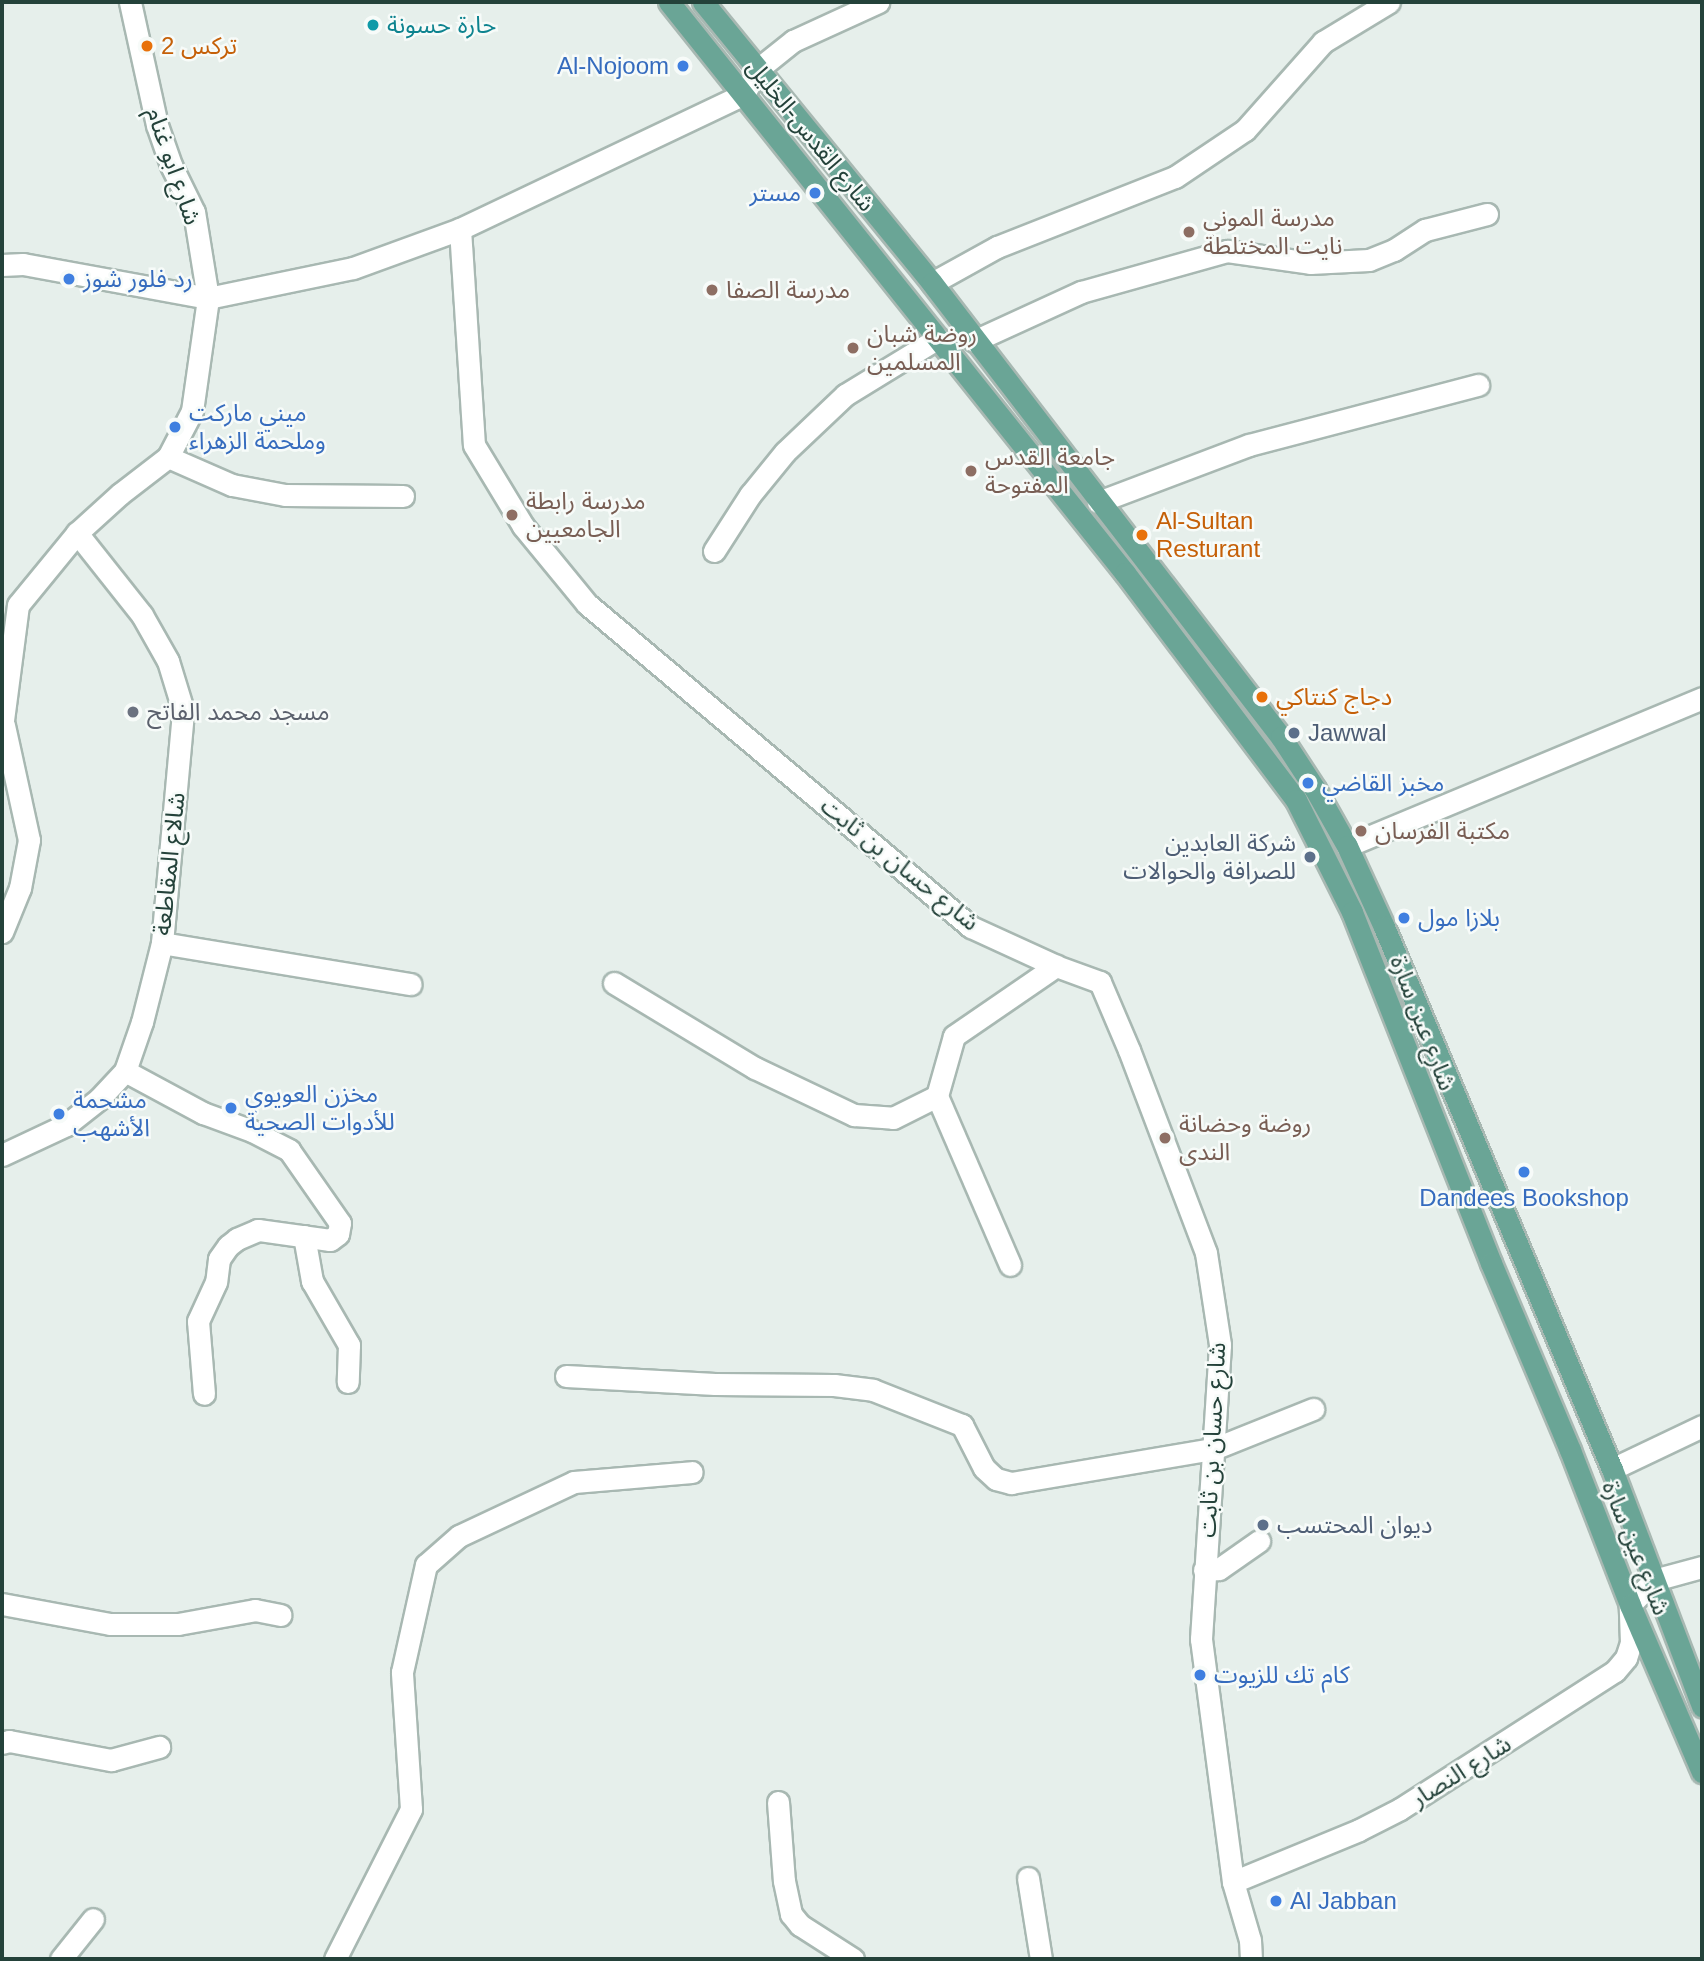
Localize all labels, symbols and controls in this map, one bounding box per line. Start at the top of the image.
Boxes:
place label: حارة حسونة [387,11,496,39]
marker: حارة حسونة [365,17,381,33]
place label: تركس 2 [161,32,237,60]
marker: تركس 2 [139,38,155,54]
place label: Al-Nojoom [557,52,669,80]
street label: شارع القدس-الخليل [741,53,881,217]
marker: Al-Nojoom [675,58,691,74]
street label: شارع ابو غنام [140,103,208,229]
place label: مستر [750,179,801,207]
marker: مستر [807,185,823,201]
place label: مدرسة الموني نايت المختلطة [1203,204,1342,260]
marker: مدرسة الموني نايت المختلطة [1181,224,1197,240]
place label: رد فلور شوز [83,265,193,293]
marker: رد فلور شوز [61,271,77,287]
place label: مدرسة الصفا [726,276,850,304]
marker: مدرسة الصفا [704,282,720,298]
place label: روضة شبان المسلمين [867,320,977,376]
marker: روضة شبان المسلمين [845,340,861,356]
place label: ميني ماركت وملحمة الزهراء [189,399,326,455]
marker: ميني ماركت وملحمة الزهراء [167,419,183,435]
place label: جامعة القدس المفتوحة [985,443,1115,499]
marker: جامعة القدس المفتوحة [963,463,979,479]
place label: مدرسة رابطة الجامعيين [526,487,646,543]
marker: مدرسة رابطة الجامعيين [504,507,520,523]
place label: Al-Sultan Resturant [1156,507,1260,563]
marker: Al-Sultan Resturant [1134,527,1150,543]
place label: دجاج كنتاكي [1276,683,1392,711]
marker: دجاج كنتاكي [1254,689,1270,705]
place label: مسجد محمد الفاتح [147,698,329,726]
marker: مسجد محمد الفاتح [125,704,141,720]
place label: Jawwal [1308,719,1387,747]
marker: Jawwal [1286,725,1302,741]
place label: مخبز القاضي [1322,769,1444,797]
marker: مخبز القاضي [1300,775,1316,791]
street label: شالاع المقاطعة [147,791,191,937]
street label: شارع حسان بن ثابت [815,791,985,937]
place label: مكتبة الفرسان [1375,817,1510,845]
marker: مكتبة الفرسان [1353,823,1369,839]
place label: شركة العابدين للصرافة والحوالات [1123,829,1296,885]
marker: شركة العابدين للصرافة والحوالات [1302,849,1318,865]
place label: بلازا مول [1418,904,1500,932]
marker: بلازا مول [1396,910,1412,926]
street label: شارع عين سارة [1384,952,1462,1094]
place label: مخزن العويوي للأدوات الصحية [245,1080,395,1136]
place label: مشحمة الأشهب [73,1086,150,1142]
marker: مخزن العويوي للأدوات الصحية [223,1100,239,1116]
marker: مشحمة الأشهب [51,1106,67,1122]
place label: روضة وحضانة الندى [1179,1110,1311,1166]
marker: روضة وحضانة الندى [1157,1130,1173,1146]
marker: Dandees Bookshop [1516,1164,1532,1180]
place label: Dandees Bookshop [1419,1184,1629,1212]
street label: شارع حسان بن ثابت [1193,1342,1231,1538]
street label: شارع عين سارة [1596,1477,1676,1619]
place label: ديوان المحتسب [1277,1511,1432,1539]
marker: ديوان المحتسب [1255,1517,1271,1533]
place label: كام تك للزيوت [1214,1661,1350,1689]
marker: كام تك للزيوت [1192,1667,1208,1683]
street label: شارع النصار [1406,1729,1516,1813]
place label: Al Jabban [1290,1887,1397,1915]
marker: Al Jabban [1268,1893,1284,1909]

